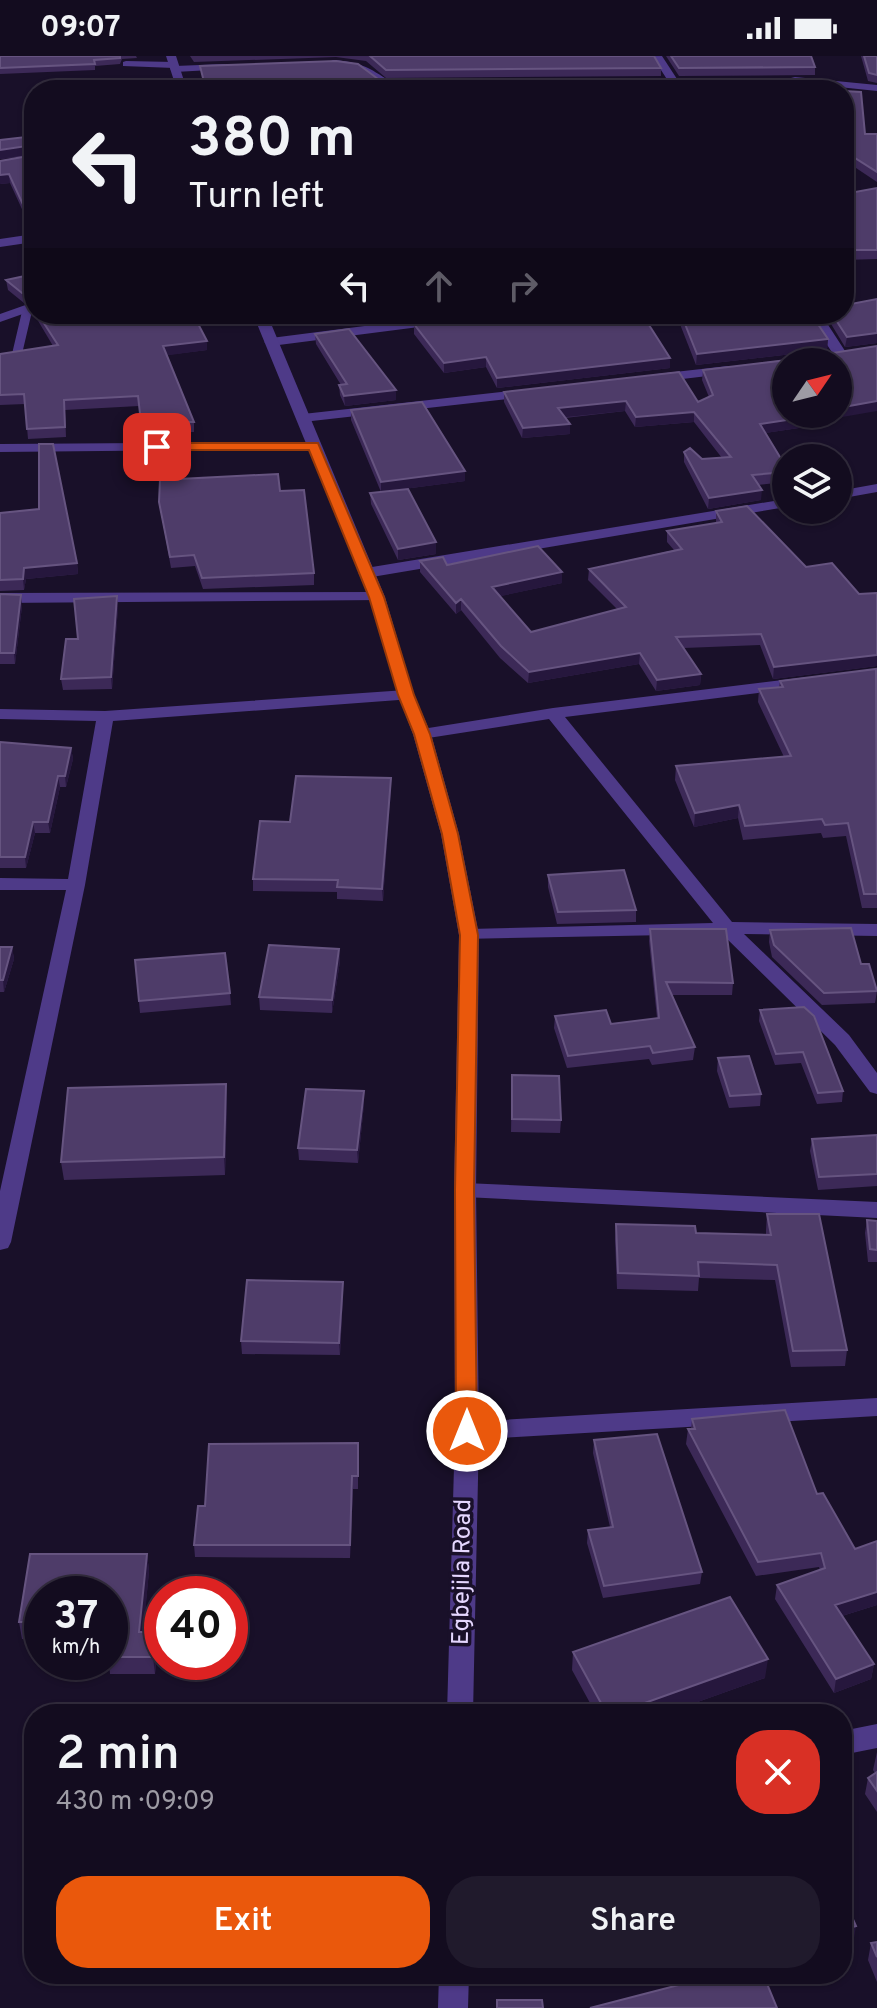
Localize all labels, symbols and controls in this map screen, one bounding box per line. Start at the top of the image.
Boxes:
text: 09:07 [40,10,121,47]
text: 380 m [188,106,356,176]
icon: left [56,112,160,216]
text: Turn left [188,175,325,221]
icon: left [333,264,377,308]
icon: ahead [417,264,461,308]
icon: right [501,264,545,308]
north arrow [772,348,852,428]
map controls [772,348,852,524]
pin [123,413,191,481]
icon: arrive [135,425,179,469]
button: layers [772,444,852,524]
position arrow [425,1389,509,1473]
street label: Egbejila Road [447,1499,479,1645]
speed limit sign: 40 [144,1576,248,1680]
text: 37 [54,1593,98,1643]
text: km/h [52,1635,100,1661]
text: 2 min [56,1726,180,1786]
button: close [736,1730,820,1814]
text: 430 m · 09:09 [56,1786,215,1819]
button: Exit [56,1876,430,1968]
button: Share [446,1876,820,1968]

